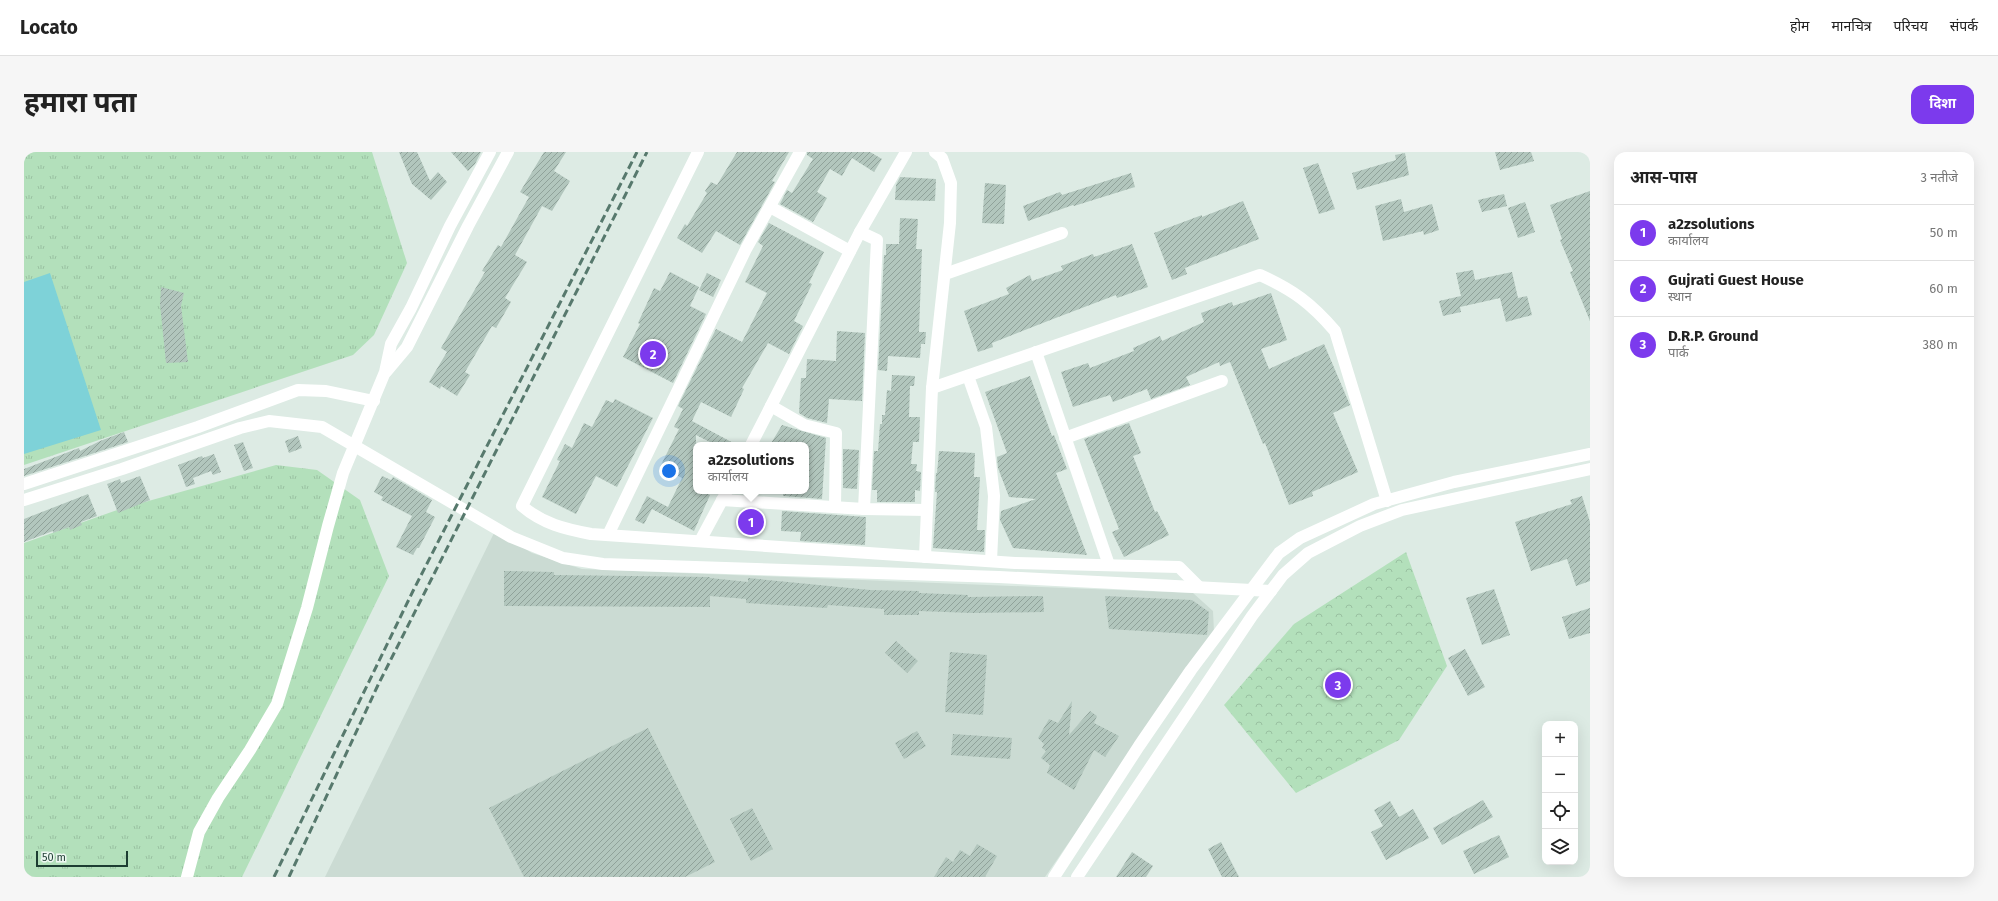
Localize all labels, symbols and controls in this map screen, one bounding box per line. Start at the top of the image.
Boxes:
text: Locato [20,16,78,39]
text: होम [1790,18,1809,35]
text: मानचित्र [1831,18,1872,35]
text: परिचय [1894,18,1928,35]
text: संपर्क [1950,18,1978,35]
button: दिशा [1911,85,1974,124]
text: हमारा पता [24,86,136,119]
text: आस-पास [1630,167,1697,188]
text: 3 नतीजे [1920,170,1958,185]
text: a2zsolutions [1668,215,1754,233]
text: 1 [1640,225,1646,240]
text: 50 m [1930,225,1958,240]
text: कार्यालय [1668,233,1709,248]
text: Gujrati Guest House [1668,271,1804,289]
text: 2 [1640,281,1646,296]
text: 60 m [1929,281,1958,296]
text: स्थान [1668,289,1692,304]
text: D.R.P. Ground [1668,327,1759,345]
text: 3 [1640,337,1646,352]
text: 380 m [1923,337,1958,352]
pin: 2 [640,339,666,369]
text: पार्क [1668,345,1689,360]
popup [693,442,809,494]
text: a2zsolutions [708,451,794,469]
your location [659,461,679,481]
text: कार्यालय [708,469,748,484]
pin: 1 [738,507,764,537]
pin: 3 [1325,670,1351,700]
map controls [1542,721,1578,865]
button: + [1542,721,1578,757]
button: − [1542,757,1578,793]
button: locate [1542,793,1578,829]
button: layers [1542,829,1578,865]
scale bar [36,849,128,868]
text: 50 m [42,851,66,864]

